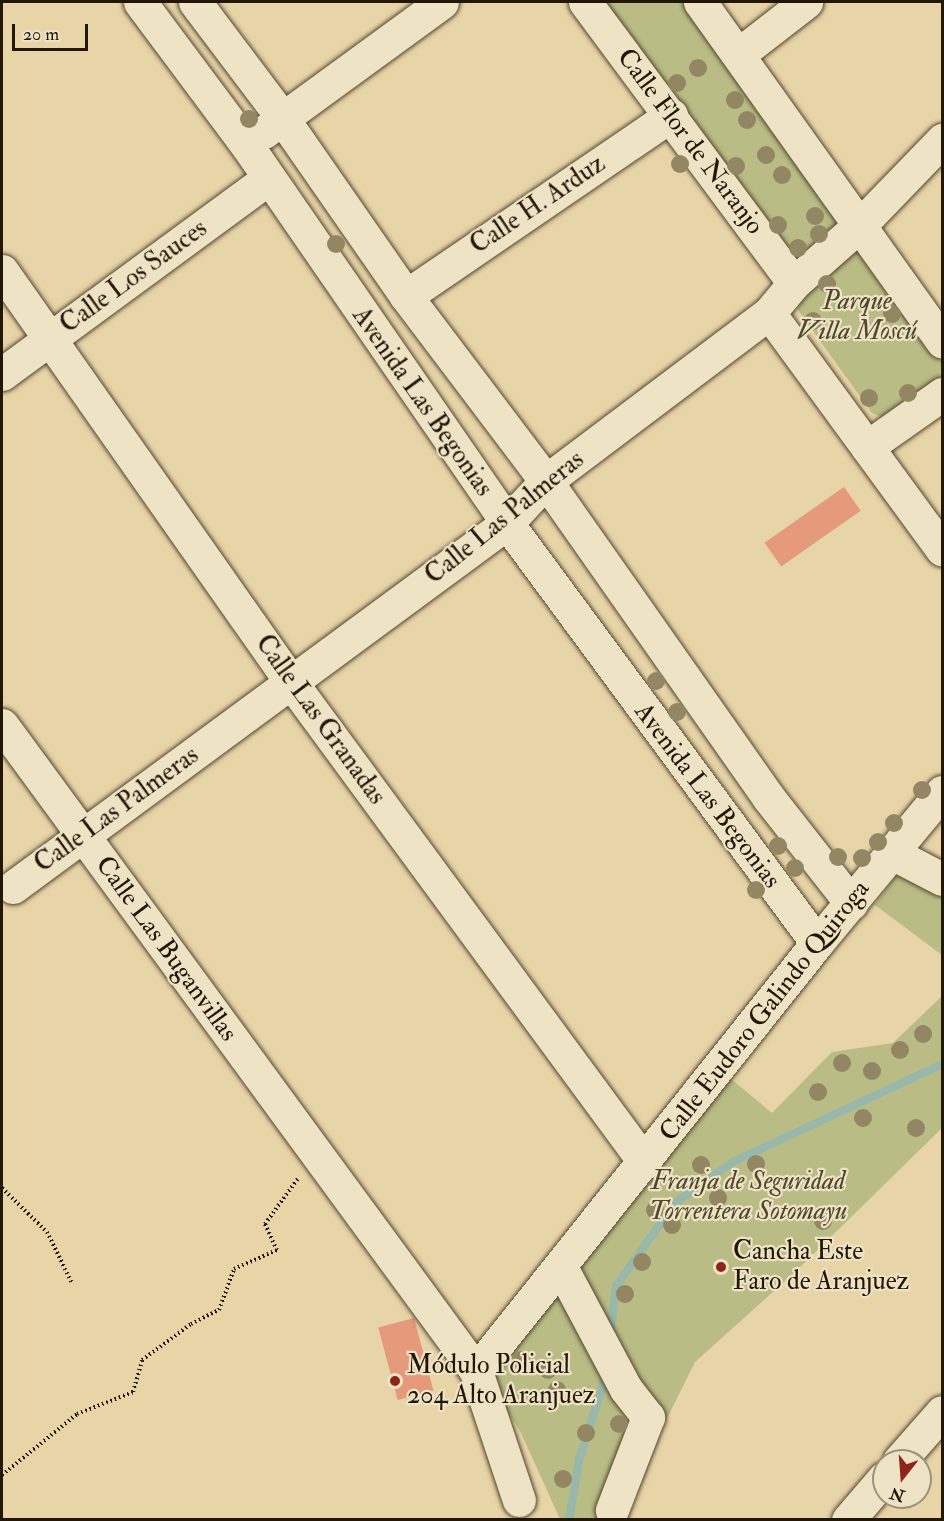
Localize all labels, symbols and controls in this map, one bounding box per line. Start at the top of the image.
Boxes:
scale bar [15,12,92,50]
text: 20 m [23,23,59,46]
street label: Calle Flor de Naranjo [610,43,770,241]
street label: Calle H. Arduz [465,148,611,262]
street label: Calle Los Sauces [54,213,214,341]
park label: Parque Villa Moscú [797,286,917,348]
street label: Avenida Las Begonias [345,301,499,503]
street label: Calle Las Palmeras [419,444,591,592]
street label: Calle Las Granadas [248,629,392,811]
street label: Avenida Las Begonias [627,697,787,895]
street label: Calle Las Palmeras [29,740,205,880]
street label: Calle Las Buganvillas [88,850,244,1048]
street label: Calle Eudoro Galindo Quiroga [653,874,877,1148]
park label: Franja de Seguridad Torrentera Sotomayu [649,1166,847,1228]
place label: Cancha Este Faro de Aranjuez [733,1236,909,1298]
marker: Cancha Este Faro de Aranjuez [714,1260,728,1274]
place label: Módulo Policial 204 Alto Aranjuez [407,1350,595,1412]
marker: Módulo Policial 204 Alto Aranjuez [388,1374,402,1388]
north arrow [872,1449,932,1509]
text: N [888,1483,907,1506]

